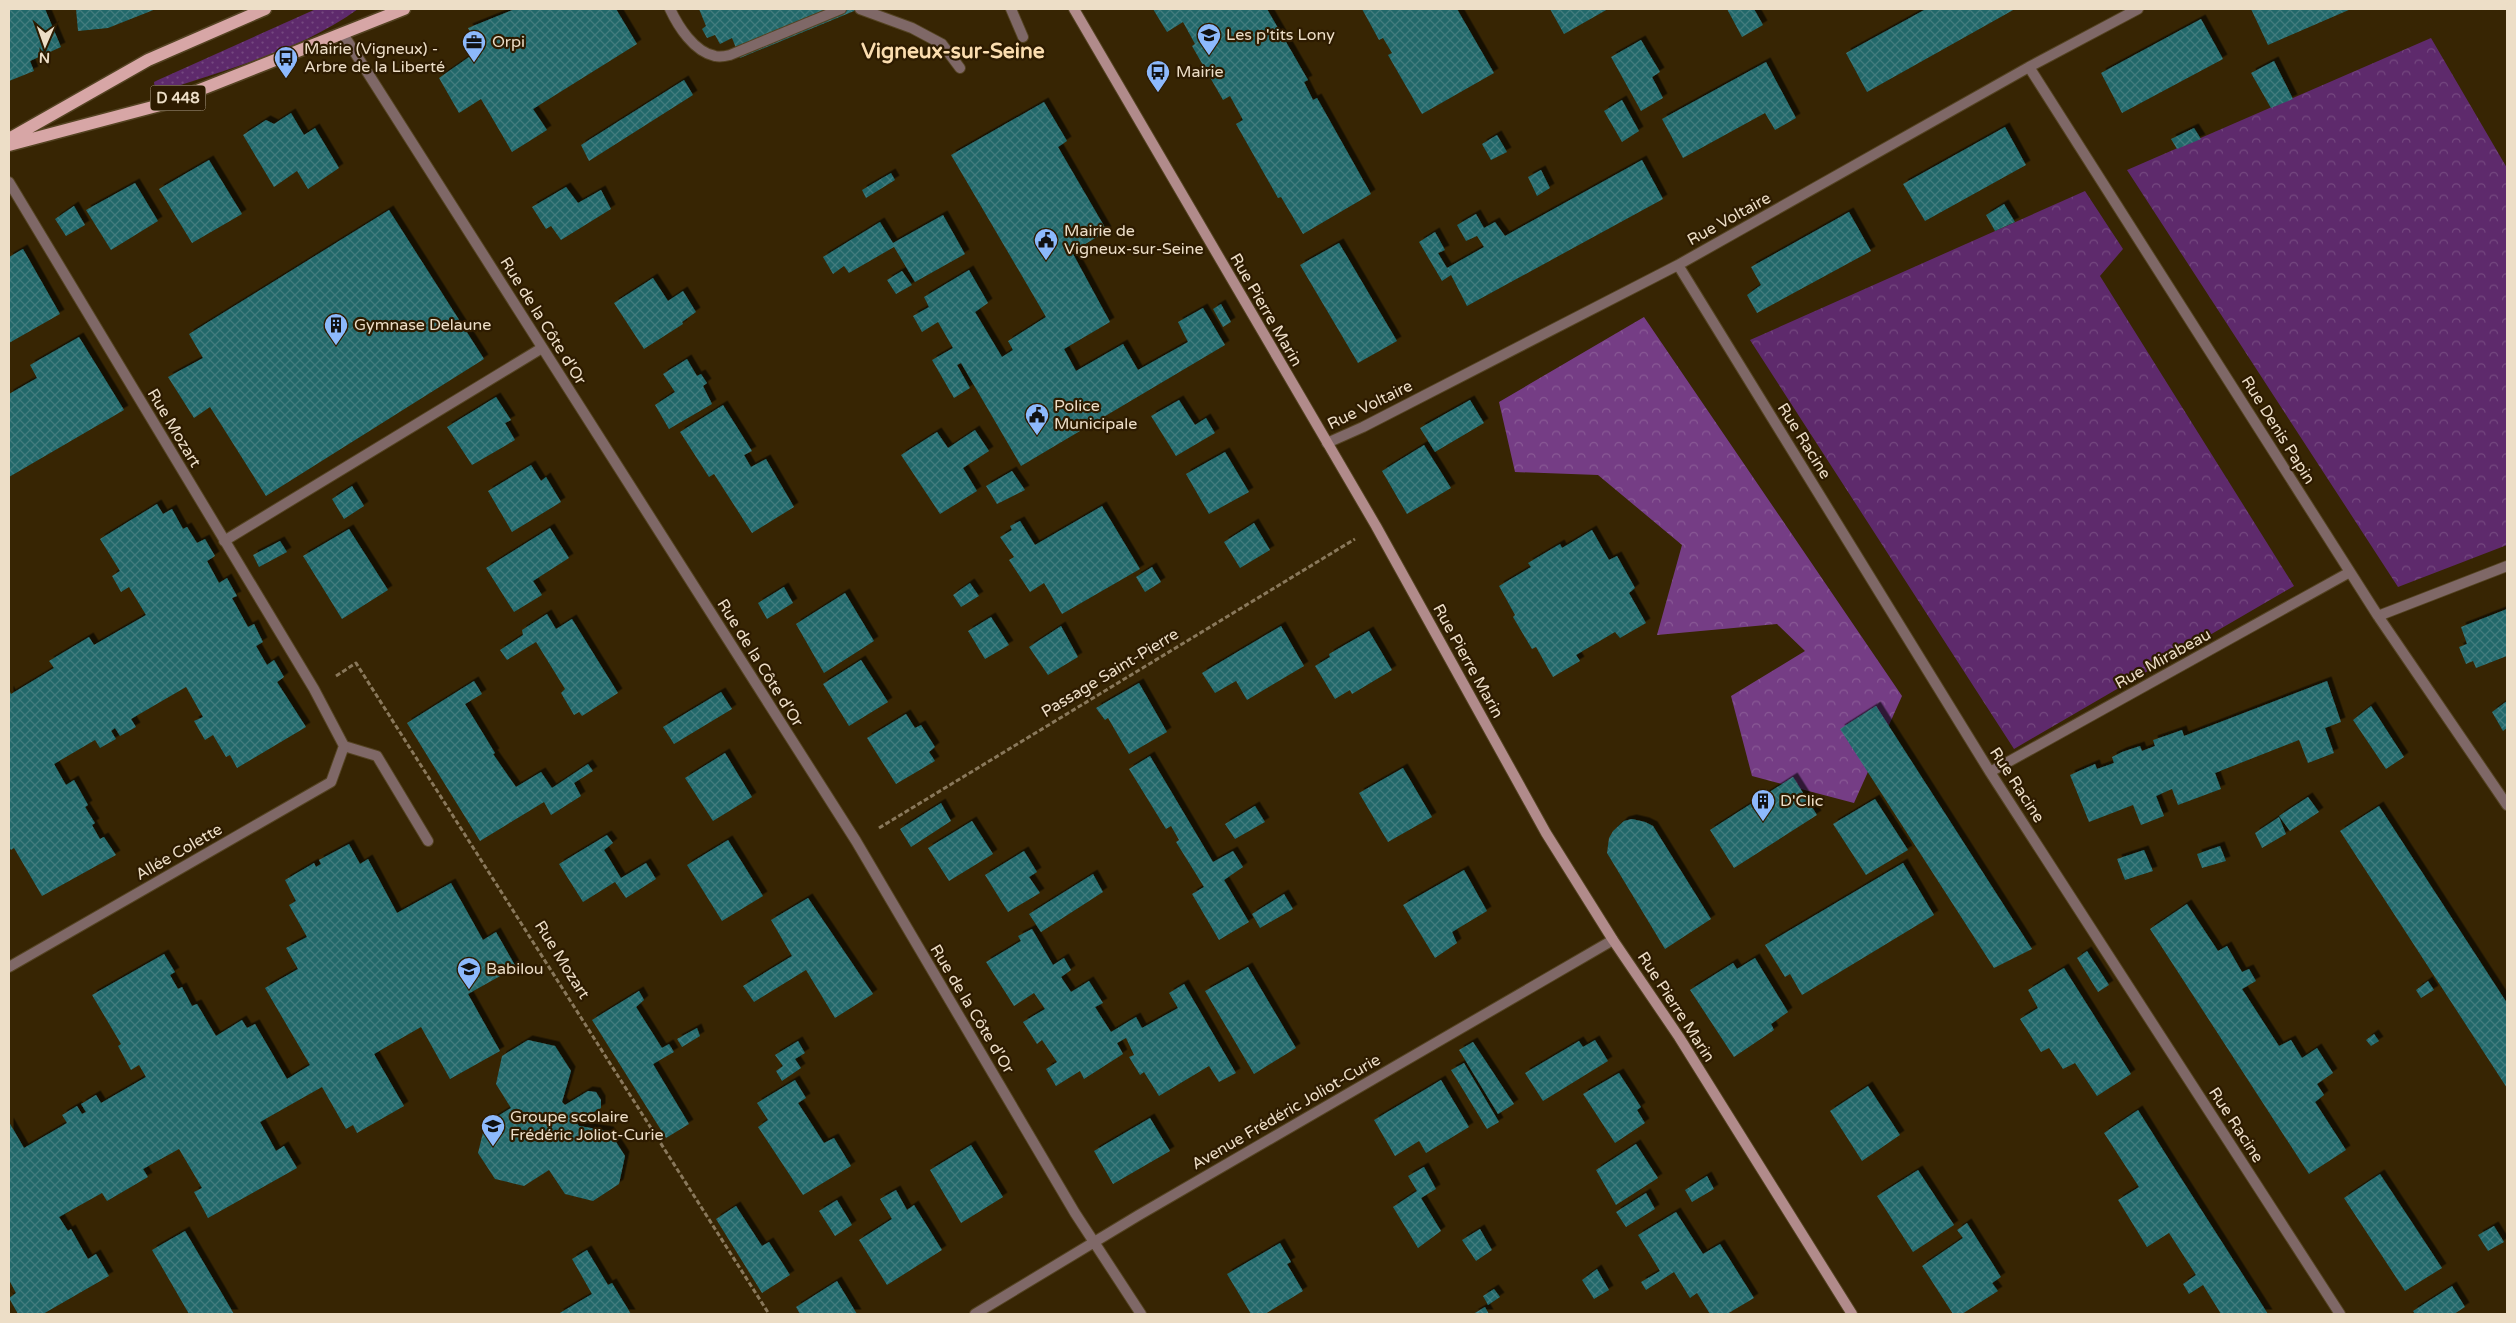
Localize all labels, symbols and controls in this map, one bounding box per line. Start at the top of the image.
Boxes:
north arrow [20,20,70,70]
school or university icon: Les p'tits Lony [1196,22,1222,56]
place label: Les p'tits Lony [1226,25,1335,45]
office icon: Orpi [461,29,487,63]
place label: Orpi [492,32,525,52]
place label: Mairie (Vigneux) - Arbre de la Liberté [304,39,445,77]
district label: Vigneux-sur-Seine [861,39,1045,64]
bus stop icon: Mairie (Vigneux) - Arbre de la Liberté [273,45,299,79]
text: N [39,49,50,66]
bus stop icon: Mairie [1145,59,1171,93]
place label: Mairie [1176,62,1224,82]
road number: D 448 [150,86,206,110]
street label: Rue Voltaire [1684,188,1774,250]
place label: Mairie de Vigneux-sur-Seine [1064,221,1204,259]
public building icon: Mairie de Vigneux-sur-Seine [1033,227,1059,261]
street label: Rue Pierre Marin [1225,250,1307,370]
street label: Rue de la Côte d'Or [496,253,591,389]
building icon: Gymnase Delaune [323,312,349,346]
place label: Gymnase Delaune [354,315,491,335]
street label: Rue Denis Papin [2237,372,2319,488]
street label: Rue Voltaire [1324,376,1416,434]
street label: Rue Mozart [143,385,205,471]
place label: Police Municipale [1054,396,1137,434]
street label: Rue Racine [1773,399,1835,483]
public building icon: Police Municipale [1024,402,1050,436]
street label: Rue de la Côte d'Or [713,595,808,731]
street label: Rue Pierre Marin [1428,600,1508,722]
street label: Passage Saint-Pierre [1038,624,1182,722]
street label: Rue Mirabeau [2112,624,2214,694]
street label: Rue Racine [1985,743,2049,827]
building icon: D'Clic [1750,788,1776,822]
place label: D'Clic [1780,791,1823,811]
street label: Allée Colette [132,819,226,885]
street label: Rue Mozart [530,917,594,1003]
street label: Rue de la Côte d'Or [926,941,1019,1078]
street label: Rue Pierre Marin [1633,948,1719,1066]
school or university icon: Babilou [456,956,482,990]
place label: Babilou [486,959,544,979]
street label: Avenue Frédéric Joliot-Curie [1188,1050,1384,1174]
street label: Rue Racine [2204,1083,2268,1167]
place label: Groupe scolaire Frédéric Joliot-Curie [510,1107,664,1145]
school or university icon: Groupe scolaire Frédéric Joliot-Curie [480,1113,506,1147]

